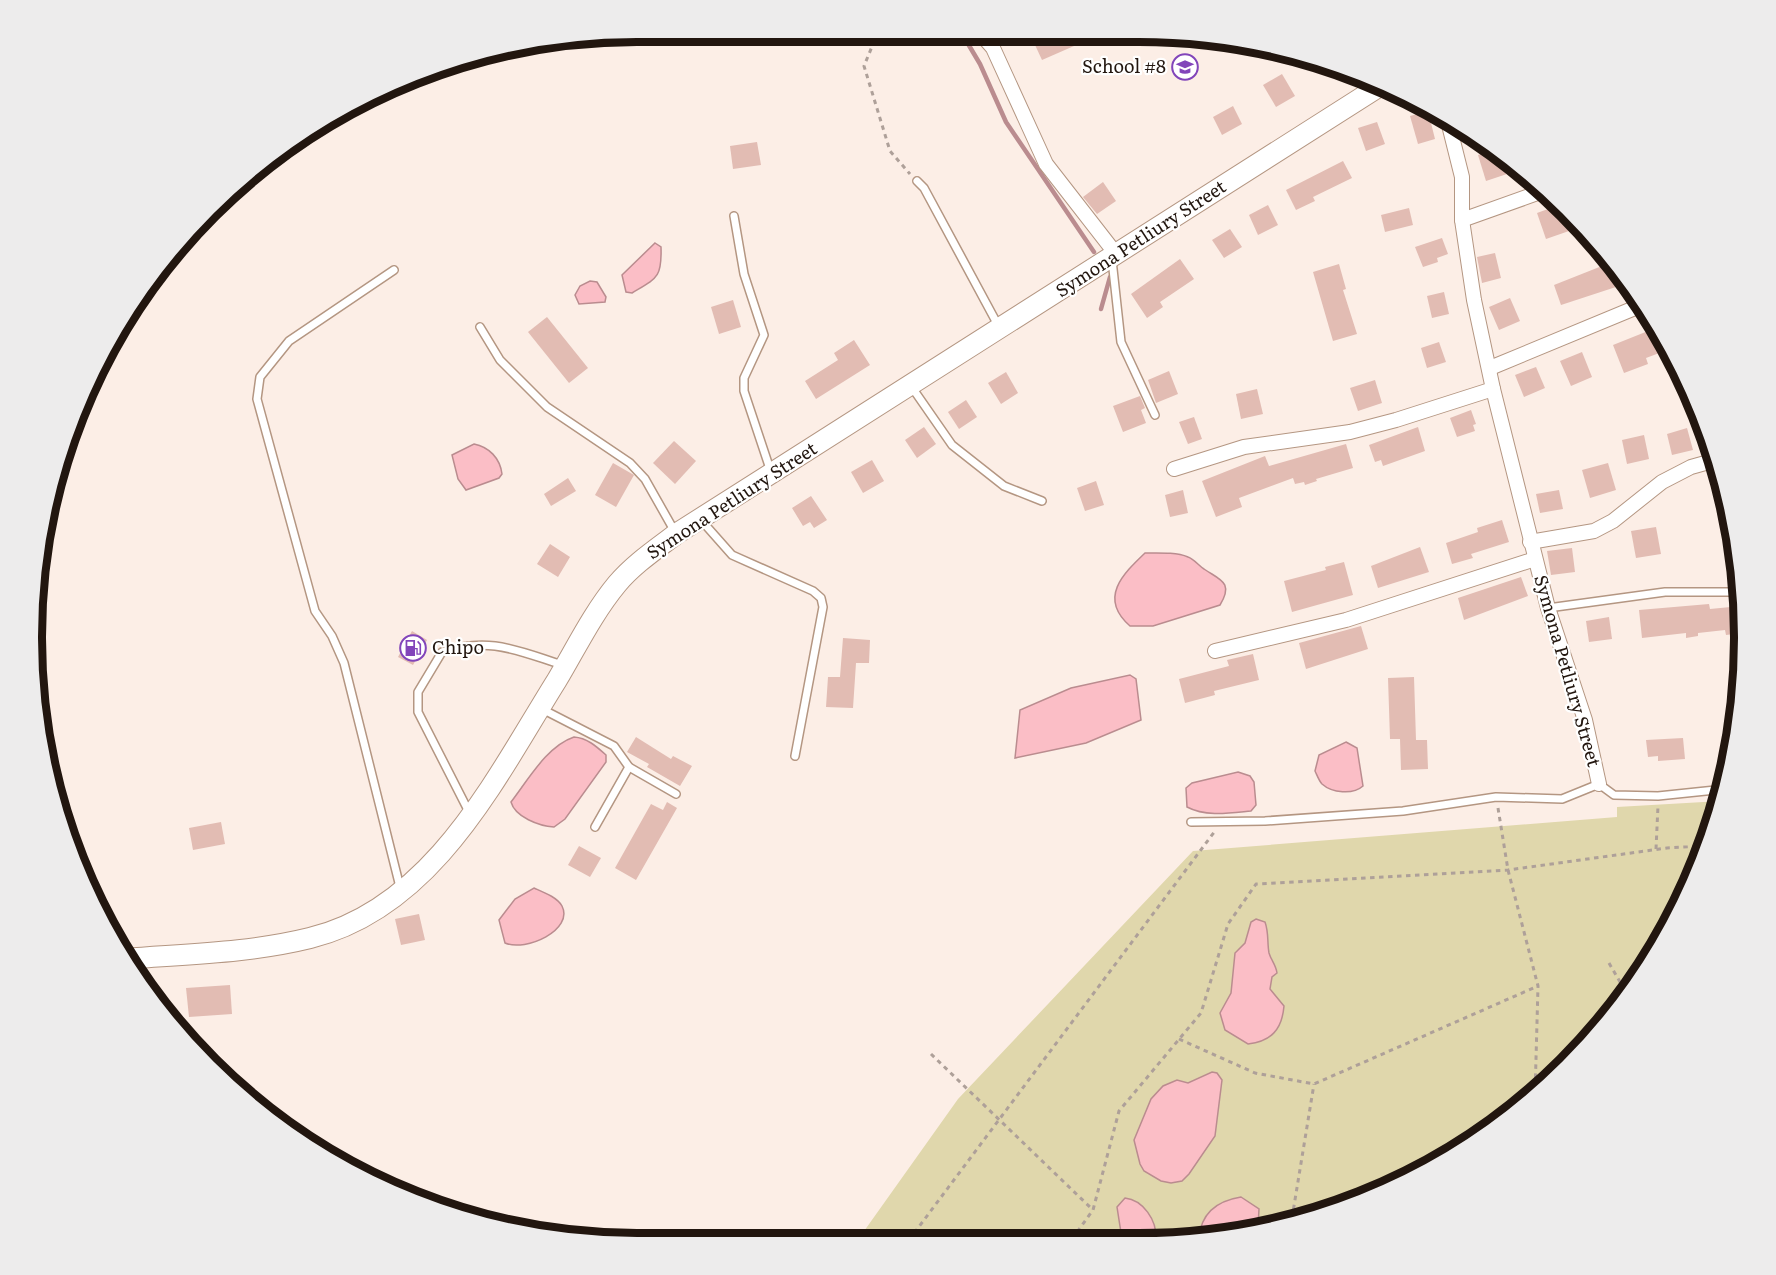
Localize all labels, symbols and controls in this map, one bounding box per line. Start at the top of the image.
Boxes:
place label: School #8 [1082,52,1166,79]
school or university icon: School #8 [1170,52,1200,82]
street label: Symona Petliury Street [1050,172,1231,303]
street label: Symona Petliury Street [641,434,822,565]
street label: Symona Petliury Street [1528,572,1609,770]
fuel station icon: Chipo [398,633,428,663]
place label: Chipo [432,633,484,660]

